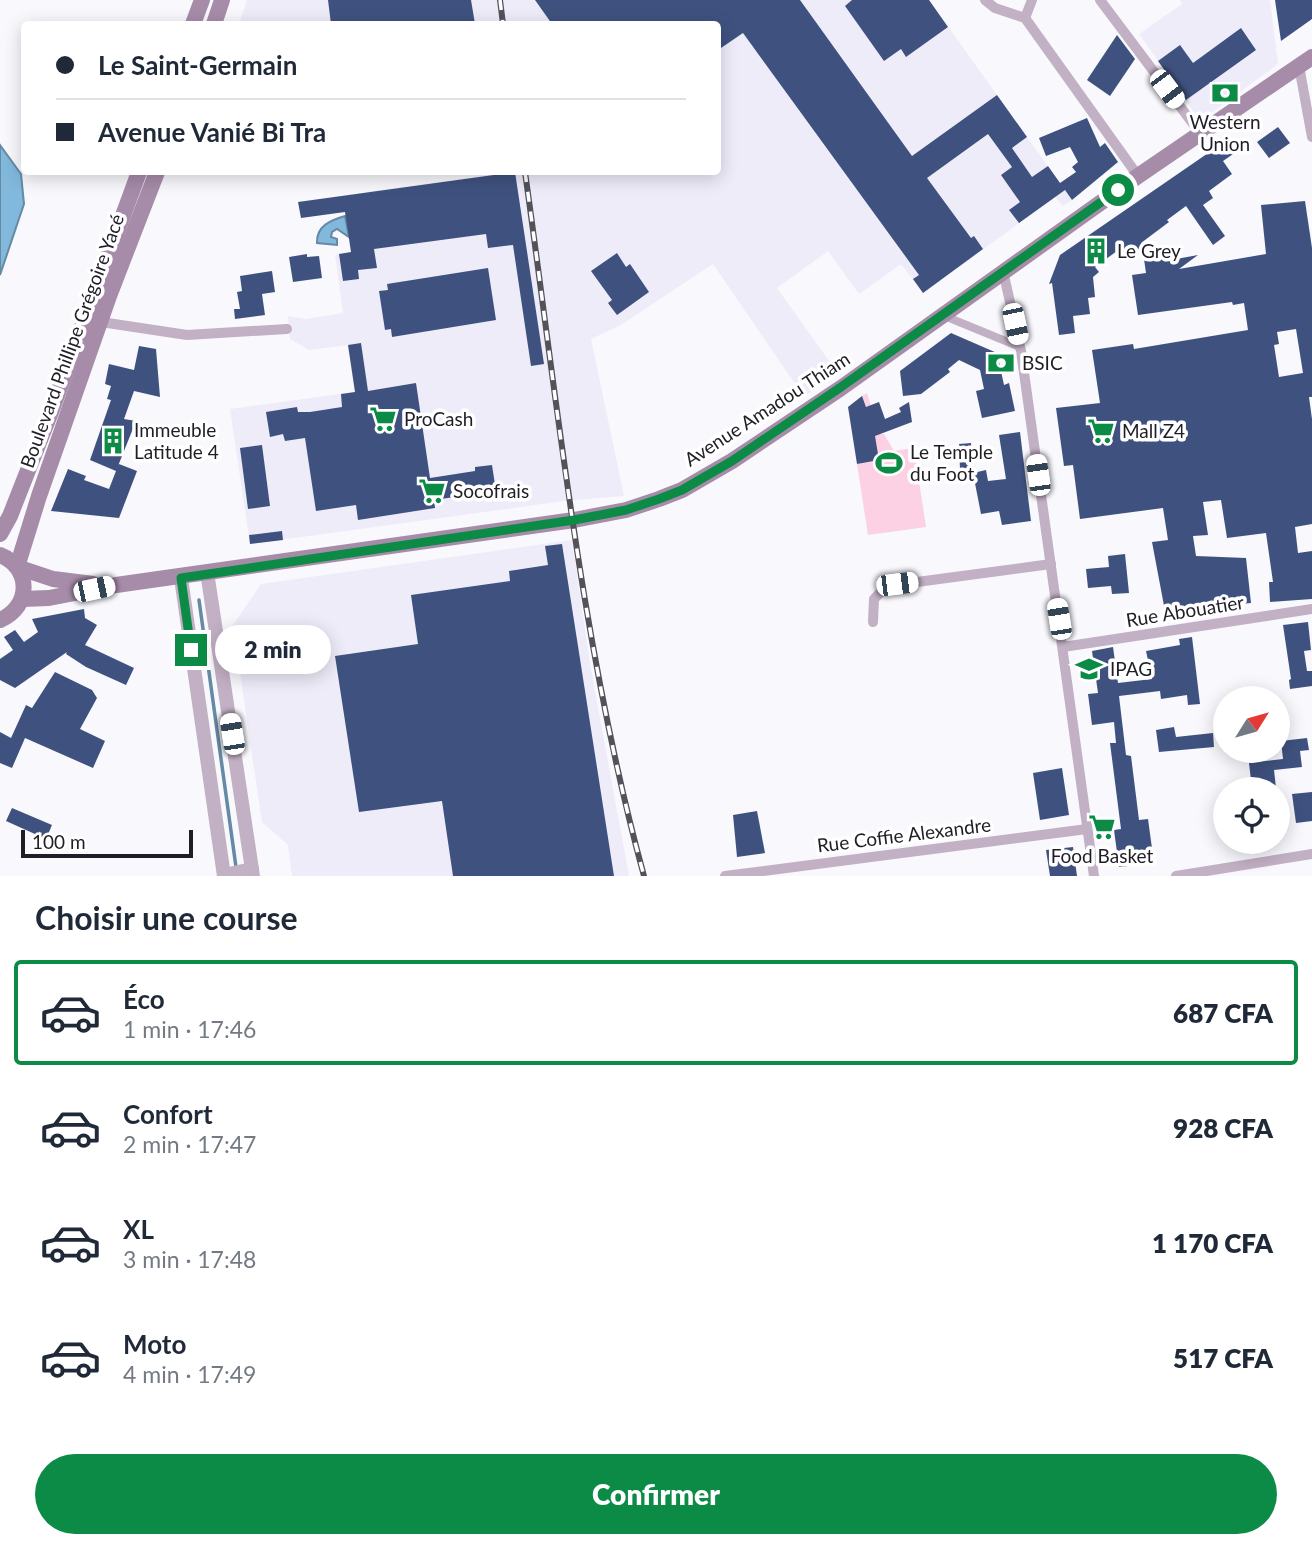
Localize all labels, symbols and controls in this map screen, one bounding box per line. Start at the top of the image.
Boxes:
text: Le Saint-Germain [98,49,297,81]
car [1146,66,1189,112]
bank icon: Western Union [1210,78,1240,108]
place label: Western Union [1189,110,1261,155]
text: Avenue Vanié Bi Tra [98,116,326,148]
route start [1102,174,1134,206]
street label: Boulevard Phillipe Grégoire Yacé [15,211,128,471]
building icon: Le Grey [1081,236,1111,266]
place label: Le Grey [1117,239,1181,262]
car [1001,301,1030,347]
street label: Avenue Amadou Thiam [680,346,854,471]
bank icon: BSIC [986,348,1016,378]
place label: BSIC [1022,351,1063,374]
supermarket icon: ProCash [368,404,398,434]
place label: ProCash [404,407,473,430]
supermarket icon: Mall Z4 [1086,416,1116,446]
place label: Immeuble Latitude 4 [134,418,219,463]
place label: Mall Z4 [1122,419,1185,442]
building icon: Immeuble Latitude 4 [98,426,128,456]
place label: Le Temple du Foot [910,440,993,485]
sports icon: Le Temple du Foot [874,448,904,478]
car [1025,453,1052,497]
supermarket icon: Socofrais [417,476,447,506]
place label: Socofrais [453,479,529,502]
car [875,571,920,597]
car [72,574,117,604]
street label: Rue Abouatier [1124,590,1246,631]
car [1046,597,1073,641]
callout: 2 min [216,626,331,674]
route end [175,634,207,666]
text: 2 min [244,635,302,663]
school or university icon: IPAG [1074,654,1104,684]
place label: IPAG [1110,657,1152,680]
north arrow [1213,686,1290,763]
map controls [1213,686,1290,854]
car [219,712,246,756]
button: locate [1213,777,1290,854]
street label: Rue Coffie Alexandre [816,812,992,857]
supermarket icon: Food Basket [1087,812,1117,842]
scale bar [21,827,192,859]
text: 100 m [32,830,86,853]
place label: Food Basket [1051,844,1154,867]
text: Choisir une course [35,898,298,937]
icon: car [39,981,102,1044]
text: Éco [123,983,165,1015]
text: 687 CFA [1173,997,1273,1029]
text: 1 min · 17:46 [123,1015,256,1043]
icon: car [39,1096,102,1159]
text: Confort [123,1098,213,1130]
text: 928 CFA [1173,1112,1273,1144]
text: 2 min · 17:47 [123,1130,256,1158]
icon: car [39,1211,102,1274]
text: XL [123,1213,154,1245]
text: 1 170 CFA [1152,1227,1273,1259]
text: 3 min · 17:48 [123,1245,256,1273]
icon: car [39,1326,102,1389]
text: Moto [123,1328,186,1360]
text: 517 CFA [1173,1342,1273,1374]
text: 4 min · 17:49 [123,1360,256,1388]
button: Confirmer [35,1454,1277,1534]

